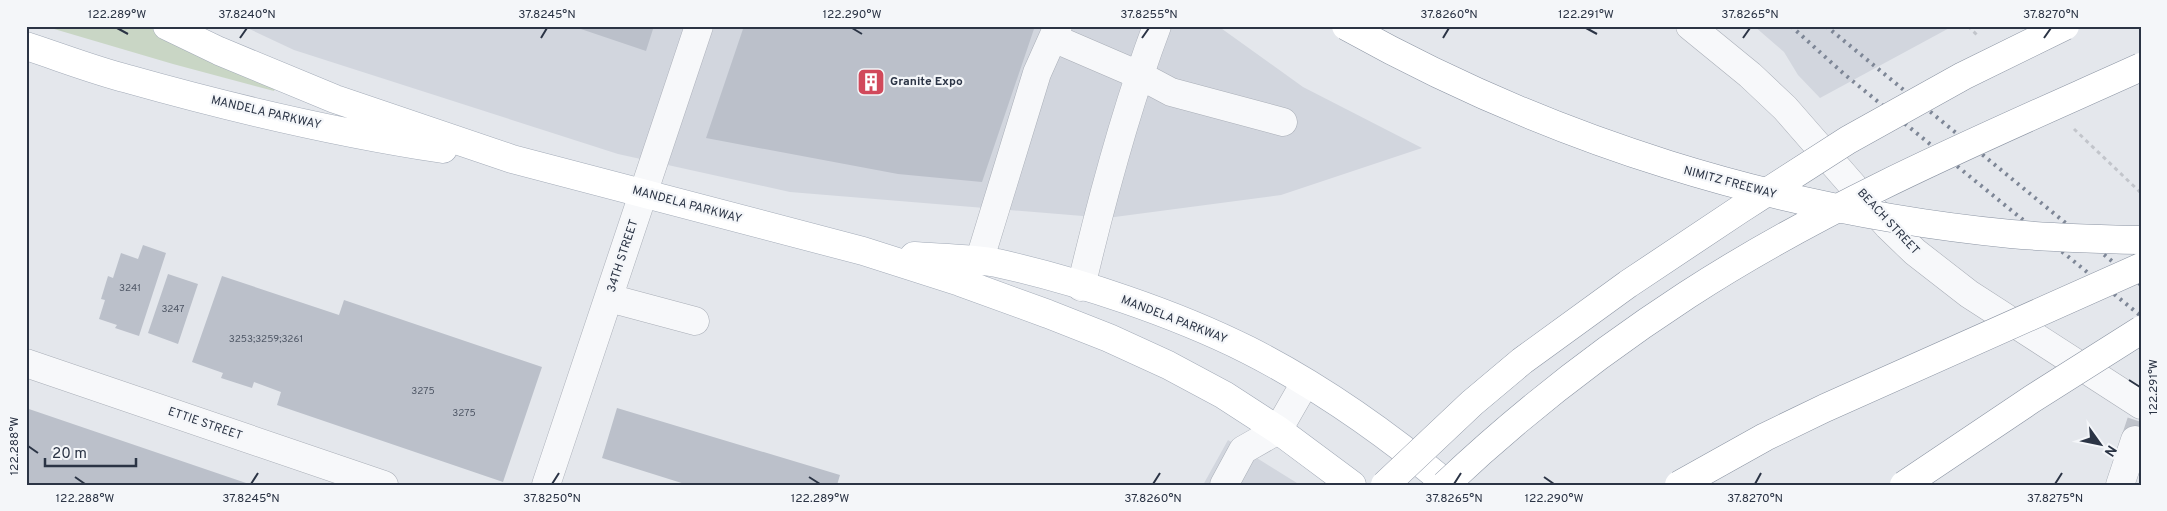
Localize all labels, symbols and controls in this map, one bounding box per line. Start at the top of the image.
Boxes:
text: 122.289°W [88,7,146,23]
text: 37.8240°N [218,7,276,23]
text: 37.8245°N [518,7,576,23]
text: 122.290°W [823,7,881,23]
text: 37.8255°N [1120,7,1178,23]
text: 37.8260°N [1420,7,1478,23]
text: 122.291°W [1558,7,1614,23]
text: 37.8265°N [1721,7,1779,23]
text: 37.8270°N [2023,7,2079,23]
building icon: Granite Expo [856,67,886,97]
place label: Granite Expo [890,74,963,90]
street label: MANDELA PARKWAY [209,93,323,134]
street label: NIMITZ FREEWAY [1682,163,1779,203]
street label: MANDELA PARKWAY [630,183,744,227]
street label: BEACH STREET [1853,186,1923,258]
street label: 34TH STREET [604,218,642,294]
house number: 3241 [119,282,141,295]
street label: MANDELA PARKWAY [1119,292,1230,348]
house number: 3247 [161,303,185,316]
house number: 3253;3259;3261 [229,333,303,346]
text: 122.291°W [2146,359,2162,415]
house number: 3275 [411,385,435,398]
street label: ETTIE STREET [166,404,244,444]
house number: 3275 [452,407,476,420]
text: 122.288°W [7,417,23,475]
north arrow [2074,418,2124,468]
scale bar [45,436,136,468]
text: N [2100,441,2120,459]
text: 20 m [52,445,87,464]
text: 122.288°W [56,491,114,507]
text: 37.8245°N [222,491,280,507]
text: 37.8250°N [523,491,581,507]
text: 122.289°W [791,491,849,507]
text: 37.8260°N [1124,491,1182,507]
text: 37.8265°N [1425,491,1483,507]
text: 122.290°W [1525,491,1583,507]
text: 37.8270°N [1727,491,1783,507]
text: 37.8275°N [2027,491,2083,507]

